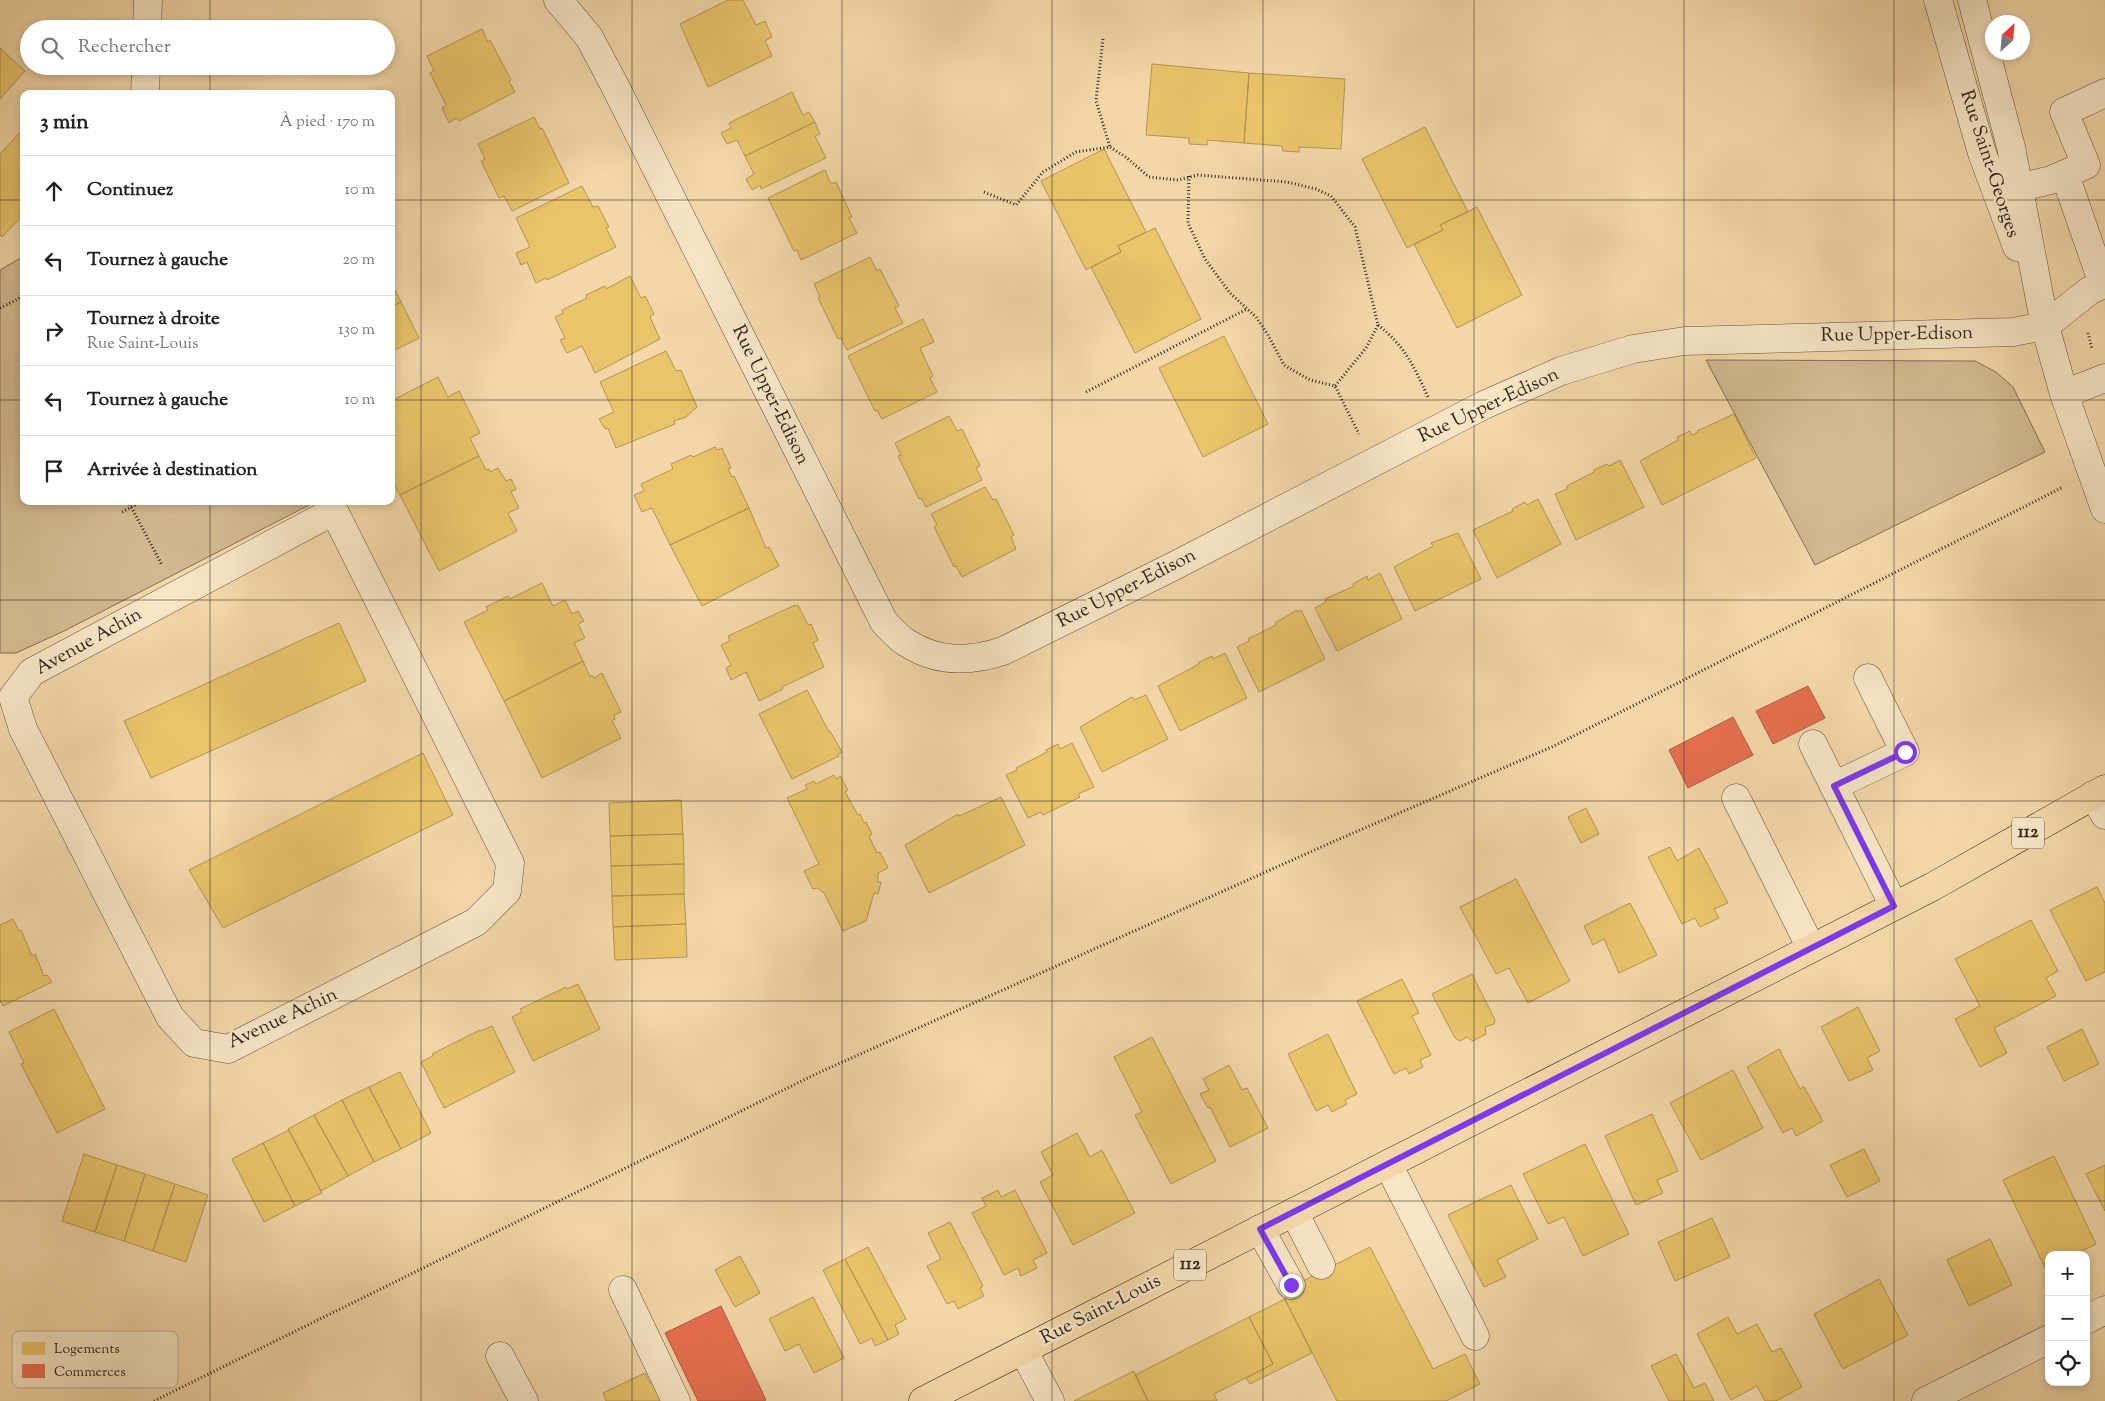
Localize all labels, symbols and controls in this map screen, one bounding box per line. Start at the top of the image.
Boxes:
north arrow [1985,15,2030,60]
search box [20,20,395,75]
icon: search [38,34,66,62]
text: Rechercher [78,34,171,61]
street label: Rue Saint-Georges [1952,87,2026,241]
text: 3 min [40,108,89,138]
text: À pied · 170 m [280,111,375,134]
icon: ahead [40,177,68,205]
text: Continuez [87,177,173,204]
text: 10 m [345,179,375,202]
icon: left [40,247,68,275]
text: Tournez à gauche [87,247,228,274]
text: 20 m [342,249,375,272]
text: Tournez à droite [87,306,220,333]
icon: right [40,317,68,345]
text: 130 m [338,319,375,342]
street label: Rue Upper-Edison [1821,320,1973,350]
street label: Rue Upper-Edison [724,321,816,469]
text: Rue Saint-Louis [87,333,198,356]
street label: Rue Upper-Edison [1414,362,1564,450]
icon: left [40,387,68,415]
text: Tournez à gauche [87,387,228,414]
text: 10 m [345,389,375,412]
icon: arrive [40,457,68,485]
text: Arrivée à destination [87,457,258,484]
street label: Rue Upper-Edison [1053,542,1201,636]
street label: Avenue Achin [31,602,147,682]
route start [1894,741,1917,764]
road number: 112 [2012,818,2044,848]
street label: Avenue Achin [224,982,342,1056]
road number: 112 [1174,1250,1206,1280]
map controls [2045,1251,2090,1386]
button: + [2045,1251,2090,1296]
street label: Rue Saint-Louis [1036,1268,1166,1352]
route end [1280,1274,1303,1297]
button: − [2045,1296,2090,1341]
legend [12,1331,178,1388]
text: Logements [54,1340,120,1360]
button: locate [2045,1341,2090,1386]
text: Commerces [54,1363,126,1383]

